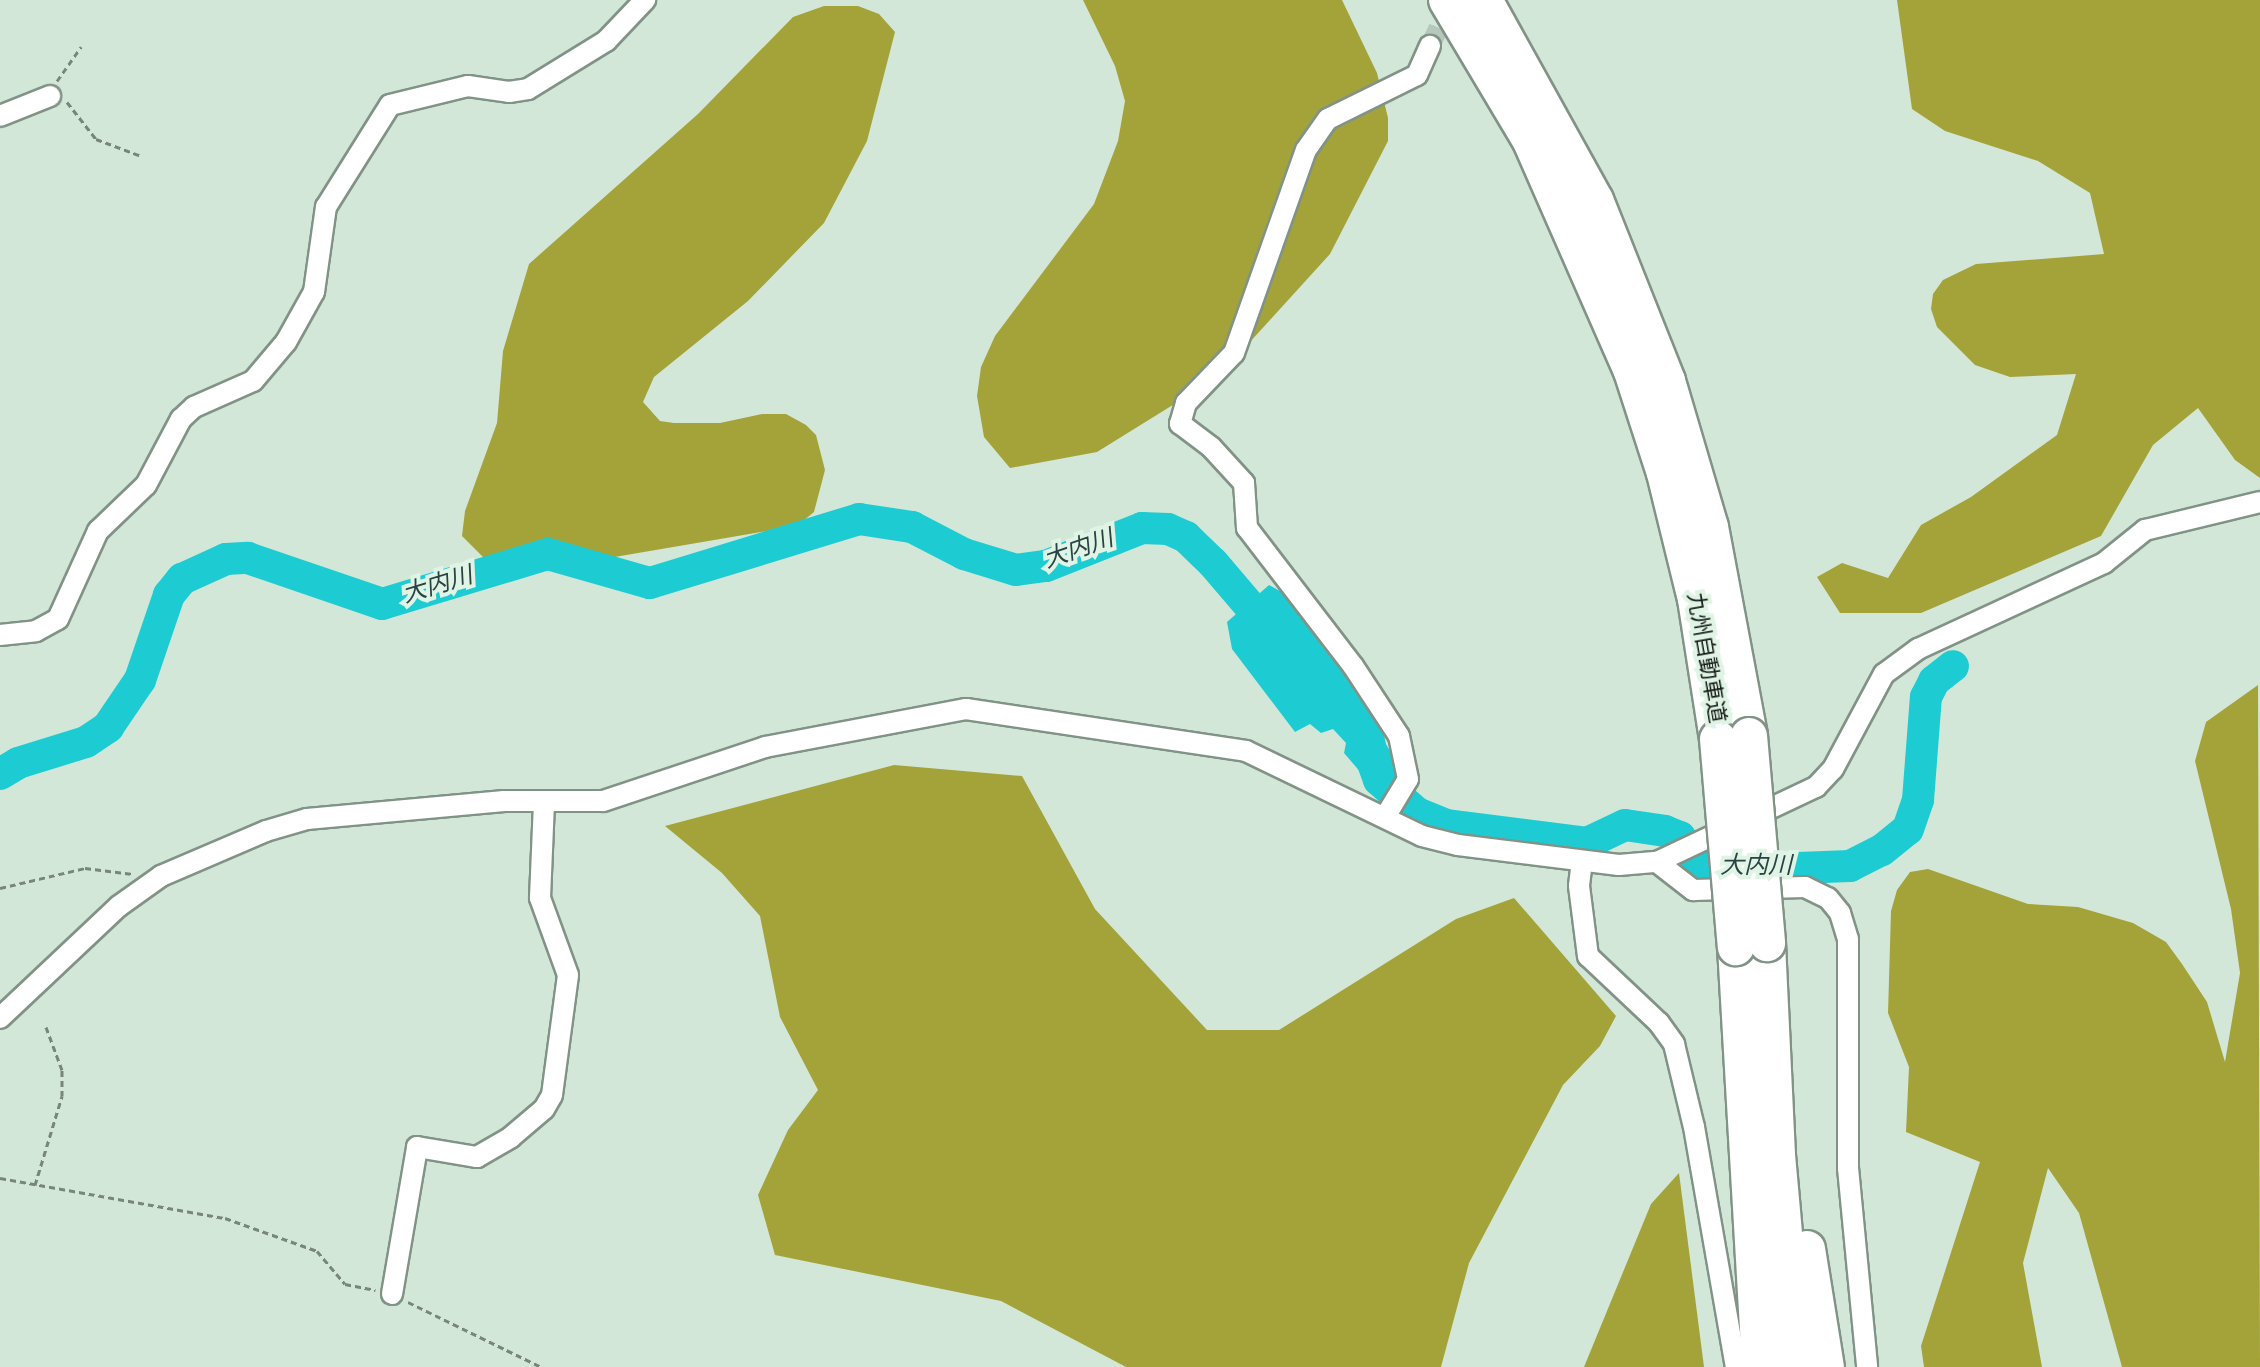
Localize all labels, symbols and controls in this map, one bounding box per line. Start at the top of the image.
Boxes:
water label: 大内川 [1040,526,1118,576]
water label: 大内川 [399,563,477,611]
street label: 九州自動車道 [1681,591,1729,725]
water label: 大内川 [1720,854,1792,882]

